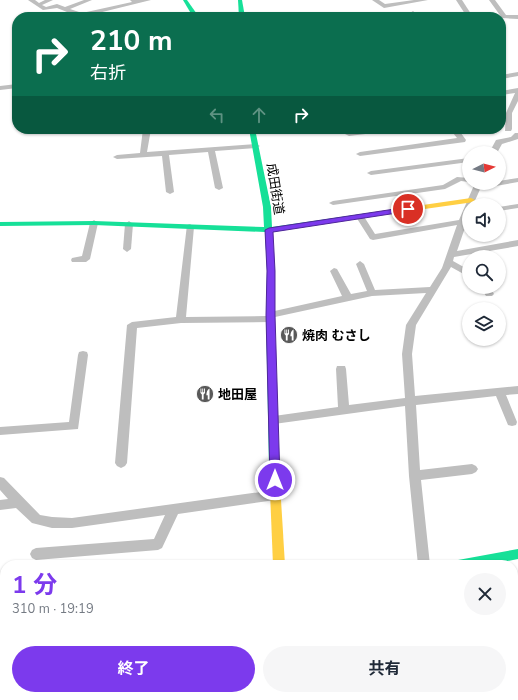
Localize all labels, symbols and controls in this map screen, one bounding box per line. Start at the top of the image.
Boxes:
text: 210 m [90,22,173,60]
icon: right [24,28,76,80]
text: 右折 [90,61,126,85]
icon: left [206,104,228,126]
icon: ahead [248,104,270,126]
icon: right [290,104,312,126]
north arrow [462,146,506,190]
map controls [462,146,506,346]
street label: 成田街道 [262,162,288,216]
pin [391,192,425,226]
icon: arrive [397,198,419,220]
button: sound [462,198,506,242]
button: search [462,250,506,294]
button: layers [462,302,506,346]
restaurant icon: 焼肉 むさし [279,325,299,345]
place label: 焼肉 むさし [302,327,371,345]
restaurant icon: 地田屋 [195,384,215,404]
place label: 地田屋 [218,386,257,404]
position arrow [254,459,296,501]
text: 1 分 [12,569,57,601]
button: close [464,573,506,615]
text: 310 m · 19:19 [12,600,94,618]
button: 終了 [12,646,255,692]
button: 共有 [263,646,506,692]

